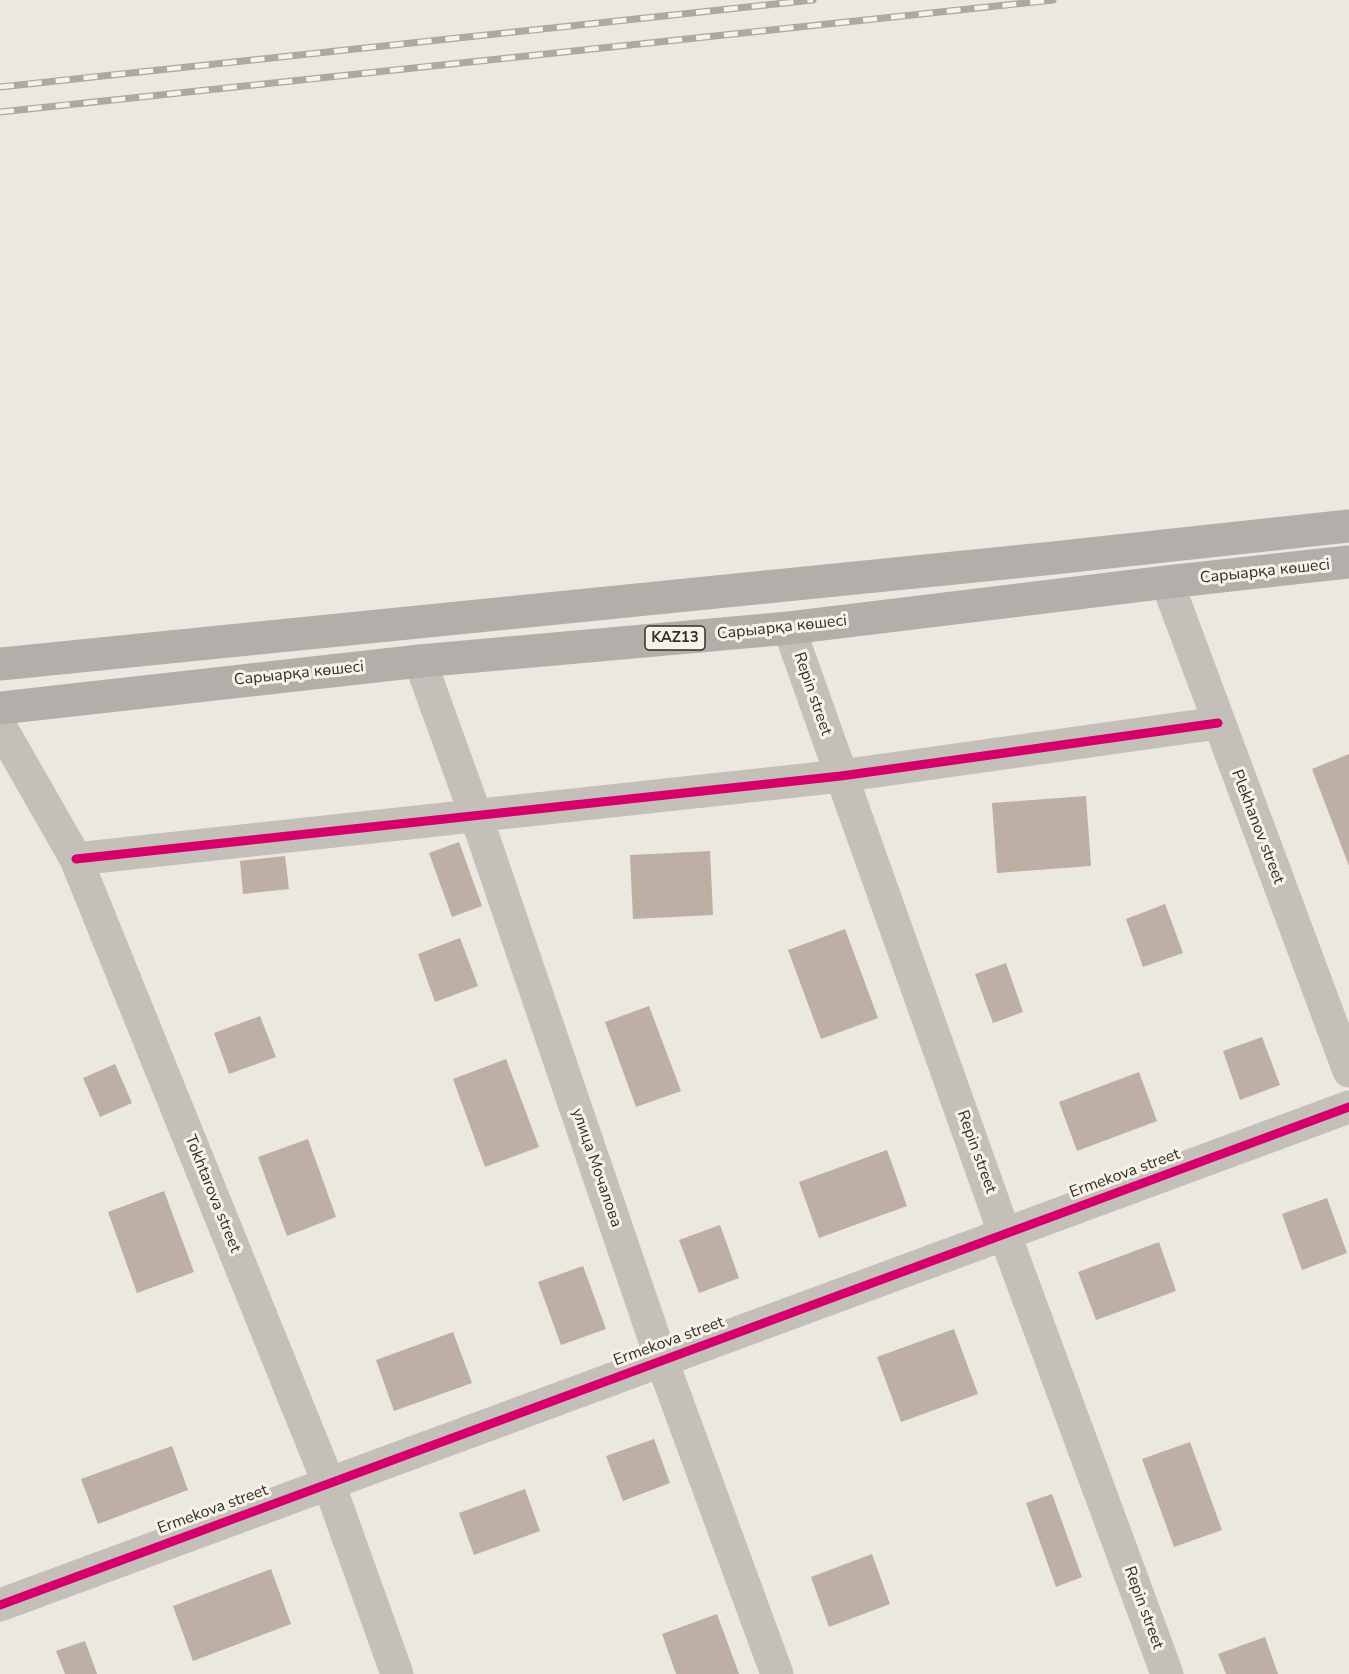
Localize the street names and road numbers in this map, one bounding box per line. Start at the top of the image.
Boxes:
street label: Сарыарқа көшесі [1199,556,1331,588]
street label: Сарыарқа көшесі [716,612,848,644]
road number: KAZ13 [645,626,705,650]
street label: Repin street [789,650,835,738]
street label: Сарыарқа көшесі [233,658,365,690]
street label: Plekhanov street [1226,767,1288,887]
street label: улица Мочалова [567,1106,625,1230]
street label: Repin street [952,1108,1000,1196]
street label: Tokhtarova street [180,1132,244,1256]
street label: Ermekova street [1067,1145,1183,1203]
street label: Ermekova street [611,1313,727,1371]
street label: Ermekova street [155,1481,271,1539]
street label: Repin street [1119,1564,1167,1652]

